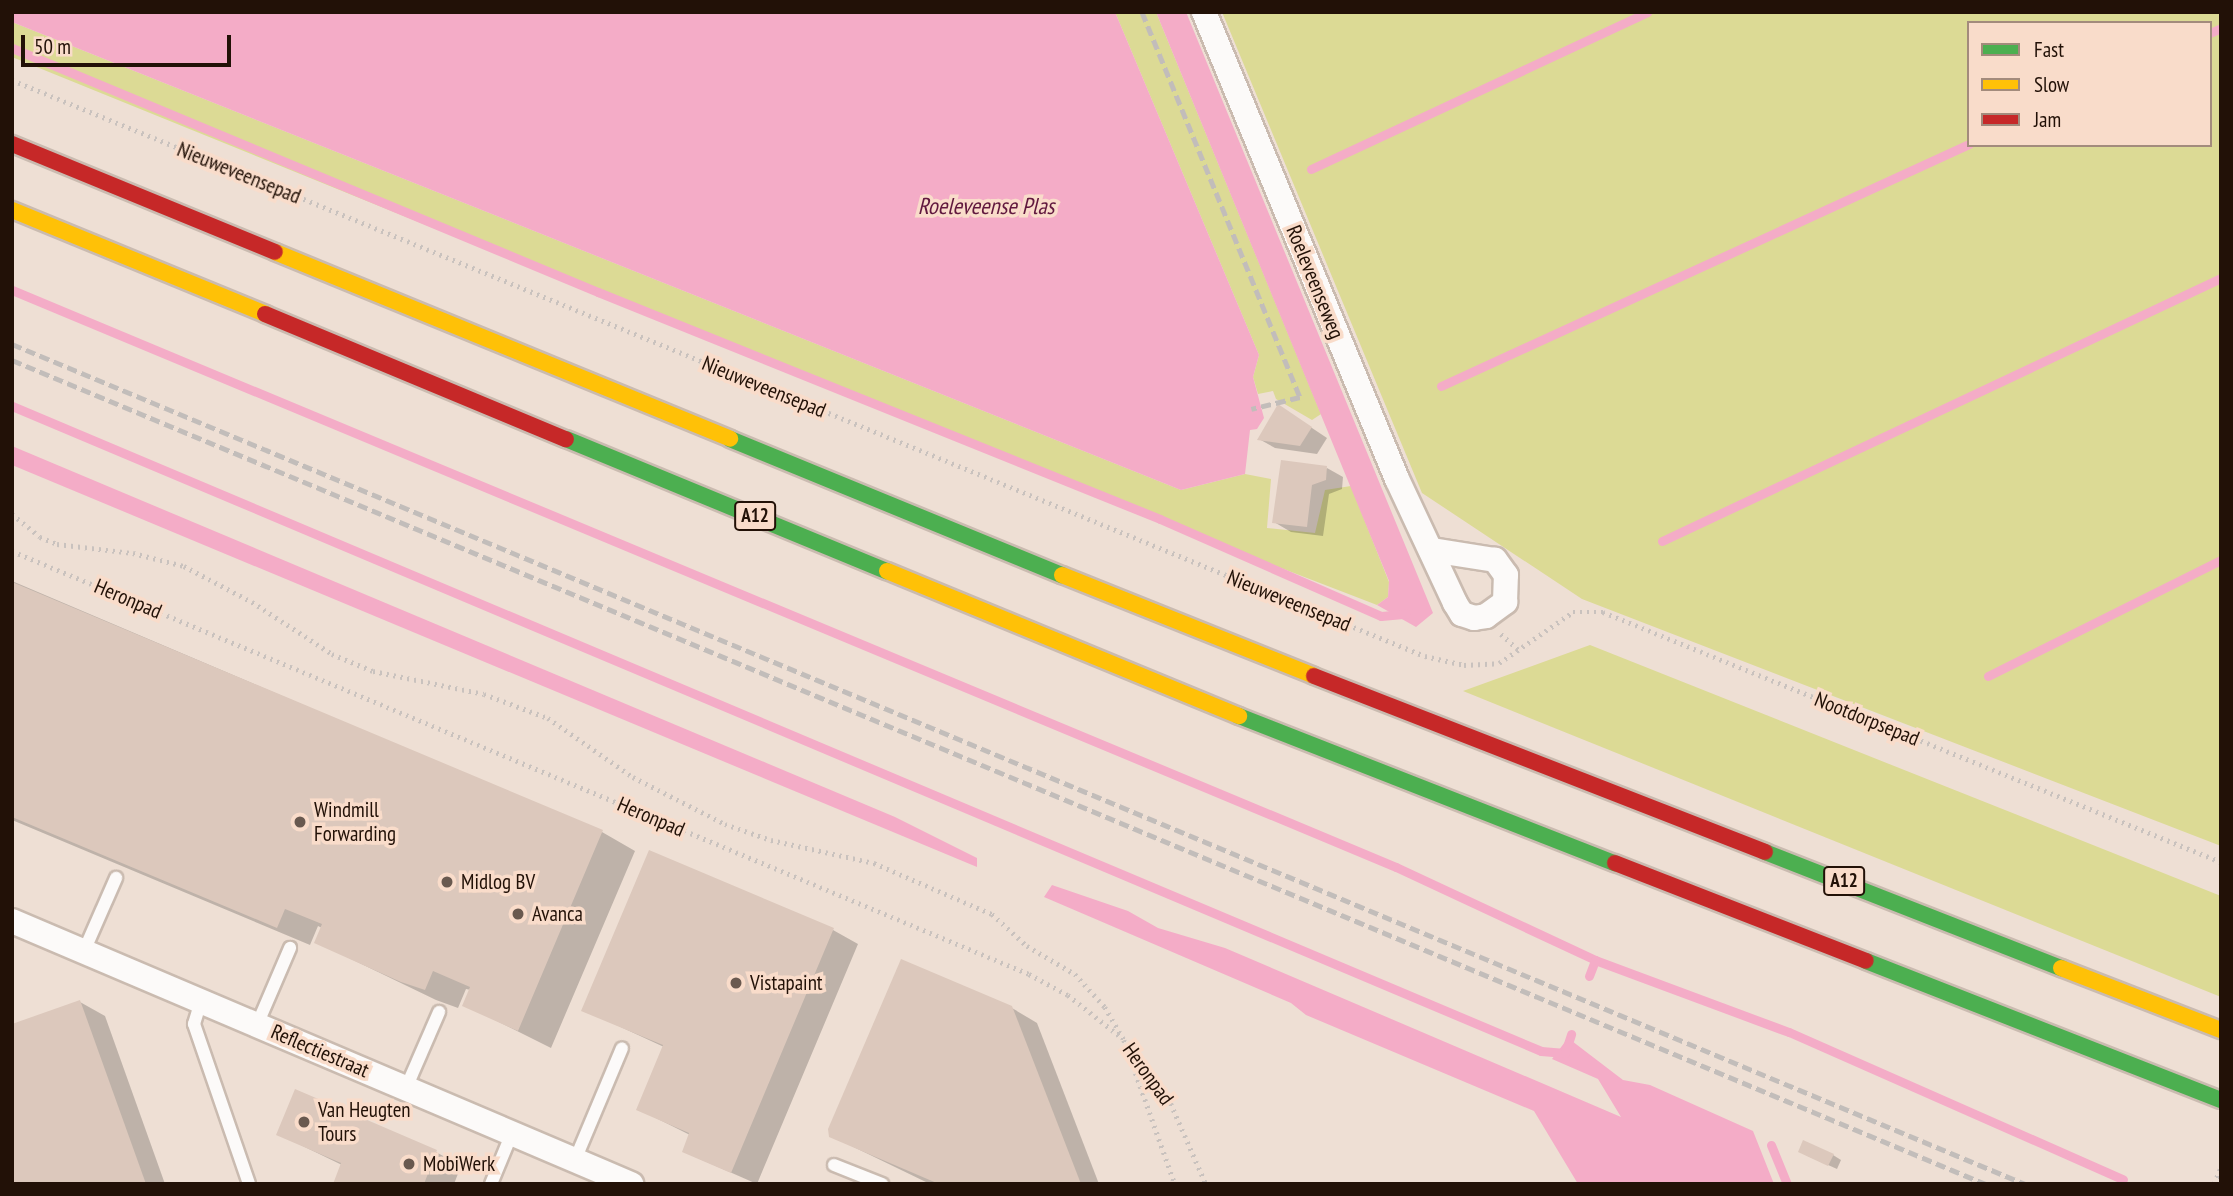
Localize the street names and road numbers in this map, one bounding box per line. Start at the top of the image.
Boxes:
street label: Nieuweveensepad [174,137,304,209]
street label: Roeleveenseweg [1281,222,1349,342]
street label: Nieuweveensepad [699,351,829,423]
road number: A12 [734,500,776,531]
street label: Nieuweveensepad [1224,565,1354,637]
street label: Heronpad [91,574,165,624]
street label: Nootdorpsepad [1811,687,1923,751]
street label: Heronpad [614,792,688,842]
road number: A12 [1823,866,1865,897]
street label: Reflectiestraat [267,1019,373,1083]
street label: Heronpad [1117,1038,1179,1110]

